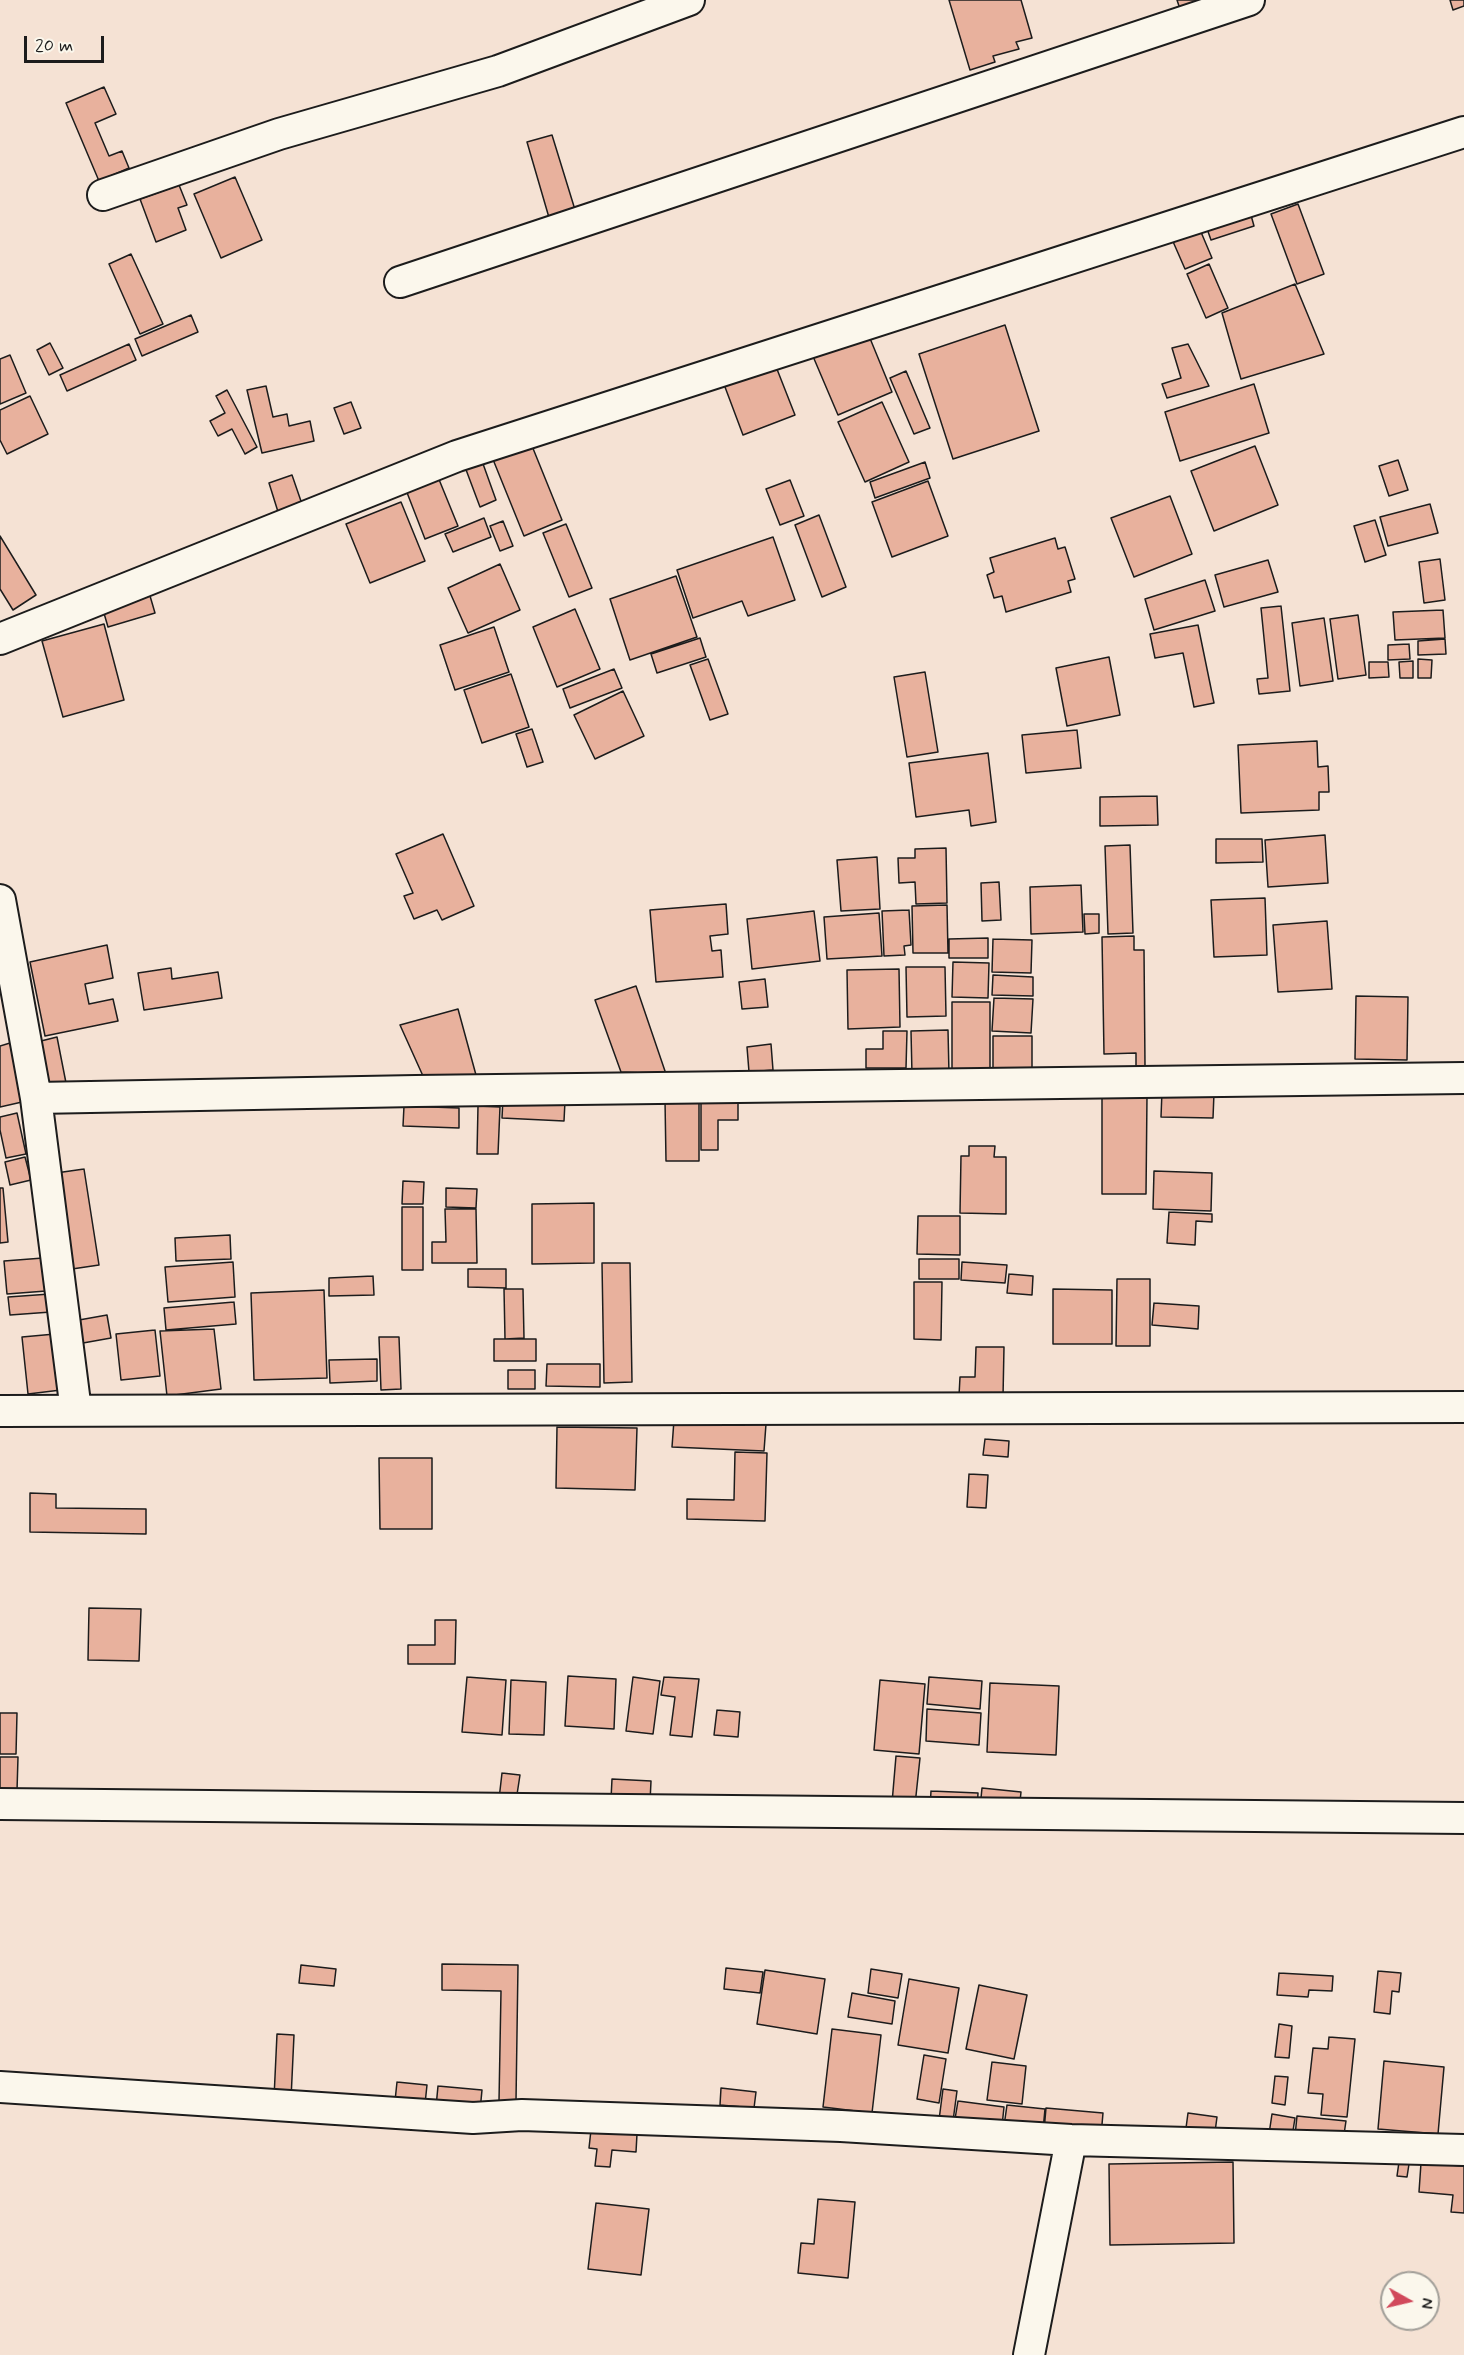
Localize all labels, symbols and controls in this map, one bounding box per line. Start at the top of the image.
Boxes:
scale bar [27,24,106,62]
text: 20 m [35,34,73,58]
north arrow [1380,2271,1440,2331]
text: N [1415,2297,1437,2310]

